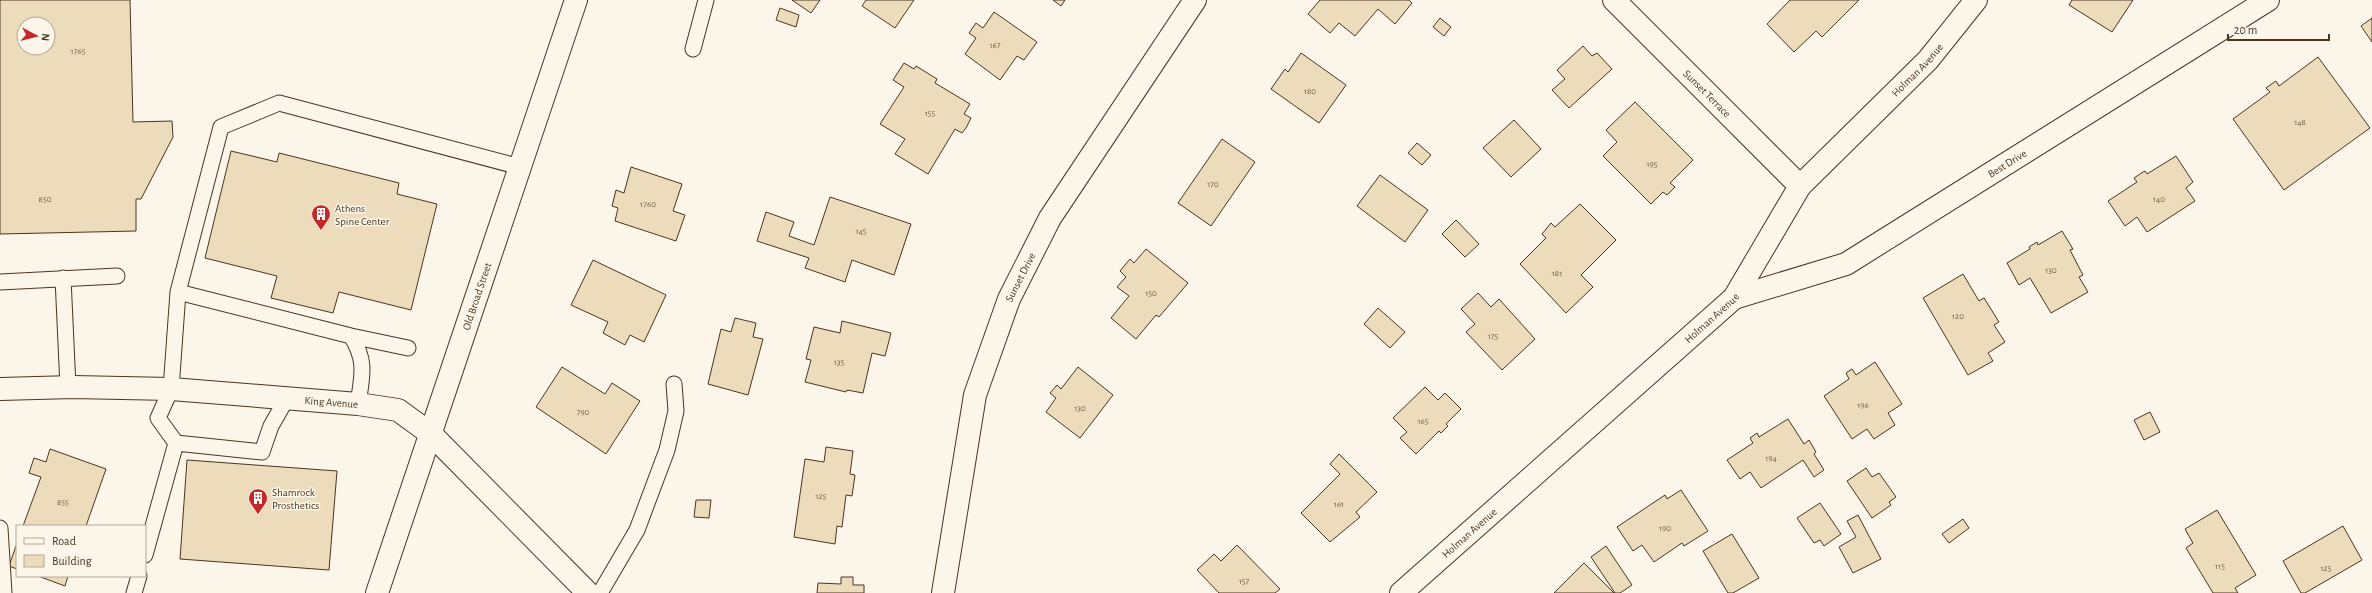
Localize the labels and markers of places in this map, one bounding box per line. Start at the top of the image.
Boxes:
building icon: Athens Spine Center [310,203,332,231]
place label: Athens Spine Center [335,203,390,227]
building icon: Shamrock Prosthetics [247,487,269,515]
place label: Shamrock Prosthetics [272,487,319,511]

